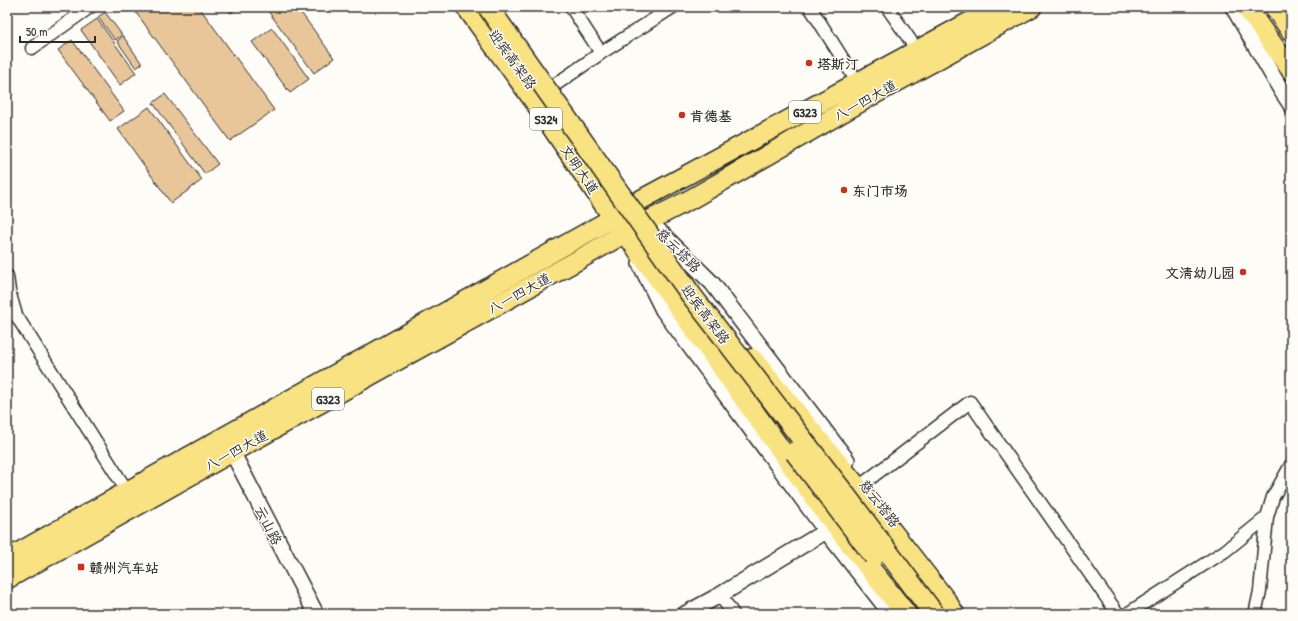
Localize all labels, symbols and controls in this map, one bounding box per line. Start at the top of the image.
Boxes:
scale bar [20,18,95,44]
text: 50 m [26,23,47,40]
street label: 迎宾高架路 [485,25,541,93]
place label: 塔斯汀 [817,54,859,73]
marker: 塔斯汀 [804,58,814,68]
street label: 八一四大道 [830,75,900,125]
road number: G323 [789,101,821,123]
place label: 肯德基 [690,106,732,125]
road number: S324 [530,108,562,130]
marker: 肯德基 [677,110,687,120]
street label: 文明大道 [556,140,604,198]
place label: 东门市场 [852,181,908,200]
marker: 东门市场 [839,185,849,195]
street label: 慈云塔路 [652,223,706,277]
place label: 文清幼儿园 [1165,263,1235,282]
marker: 文清幼儿园 [1238,267,1248,277]
street label: 八一四大道 [484,268,554,318]
street label: 迎宾高架路 [677,280,735,348]
road number: G323 [312,388,344,410]
street label: 八一四大道 [201,425,271,475]
street label: 慈云塔路 [855,475,905,531]
street label: 云山路 [251,502,287,548]
place label: 赣州汽车站 [89,558,159,577]
marker: 赣州汽车站 [76,562,86,572]

